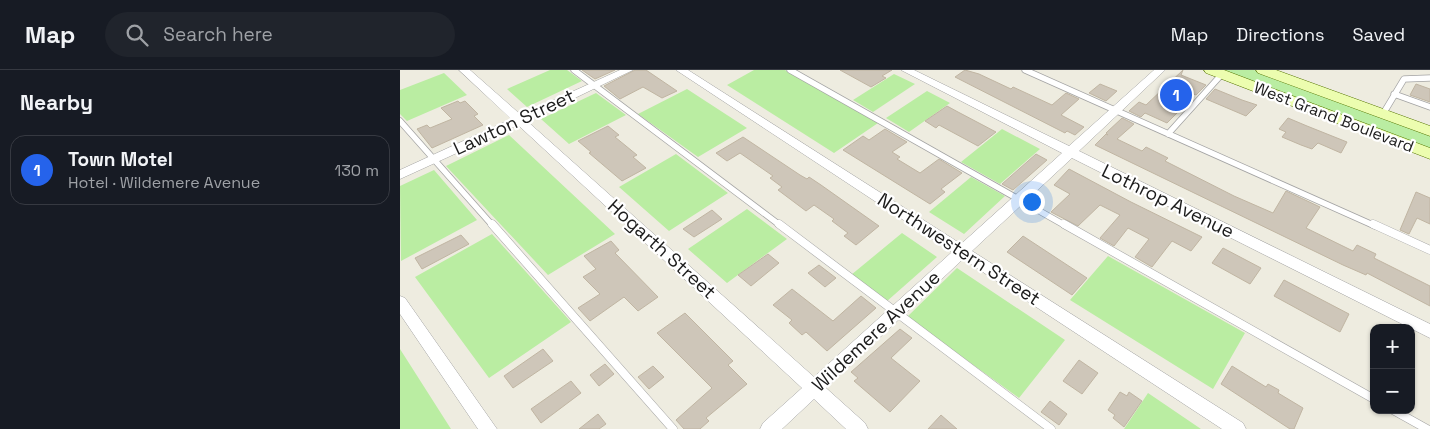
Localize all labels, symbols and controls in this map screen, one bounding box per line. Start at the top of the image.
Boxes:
search box [105,12,455,57]
text: Map [25,19,75,50]
icon: search [123,21,151,49]
text: Search here [163,22,273,47]
text: Map [1171,23,1208,46]
text: Directions [1236,23,1325,46]
text: Saved [1353,23,1405,46]
pin: 1 [1160,76,1192,114]
street label: West Grand Boulevard [1251,77,1417,157]
street label: Lawton Street [449,83,579,161]
text: Nearby [20,89,93,116]
text: Town Motel [68,147,173,172]
street label: Lothrop Avenue [1098,158,1238,244]
text: 1 [33,160,41,181]
text: 130 m [335,160,379,181]
text: Hotel · Wildemere Avenue [68,172,260,193]
street label: Northwestern Street [873,187,1045,311]
your location [1019,189,1045,215]
street label: Hogarth Street [602,194,722,304]
street label: Wildemere Avenue [806,265,946,397]
map controls [1370,324,1415,414]
button: + [1370,324,1415,369]
button: − [1370,369,1415,414]

